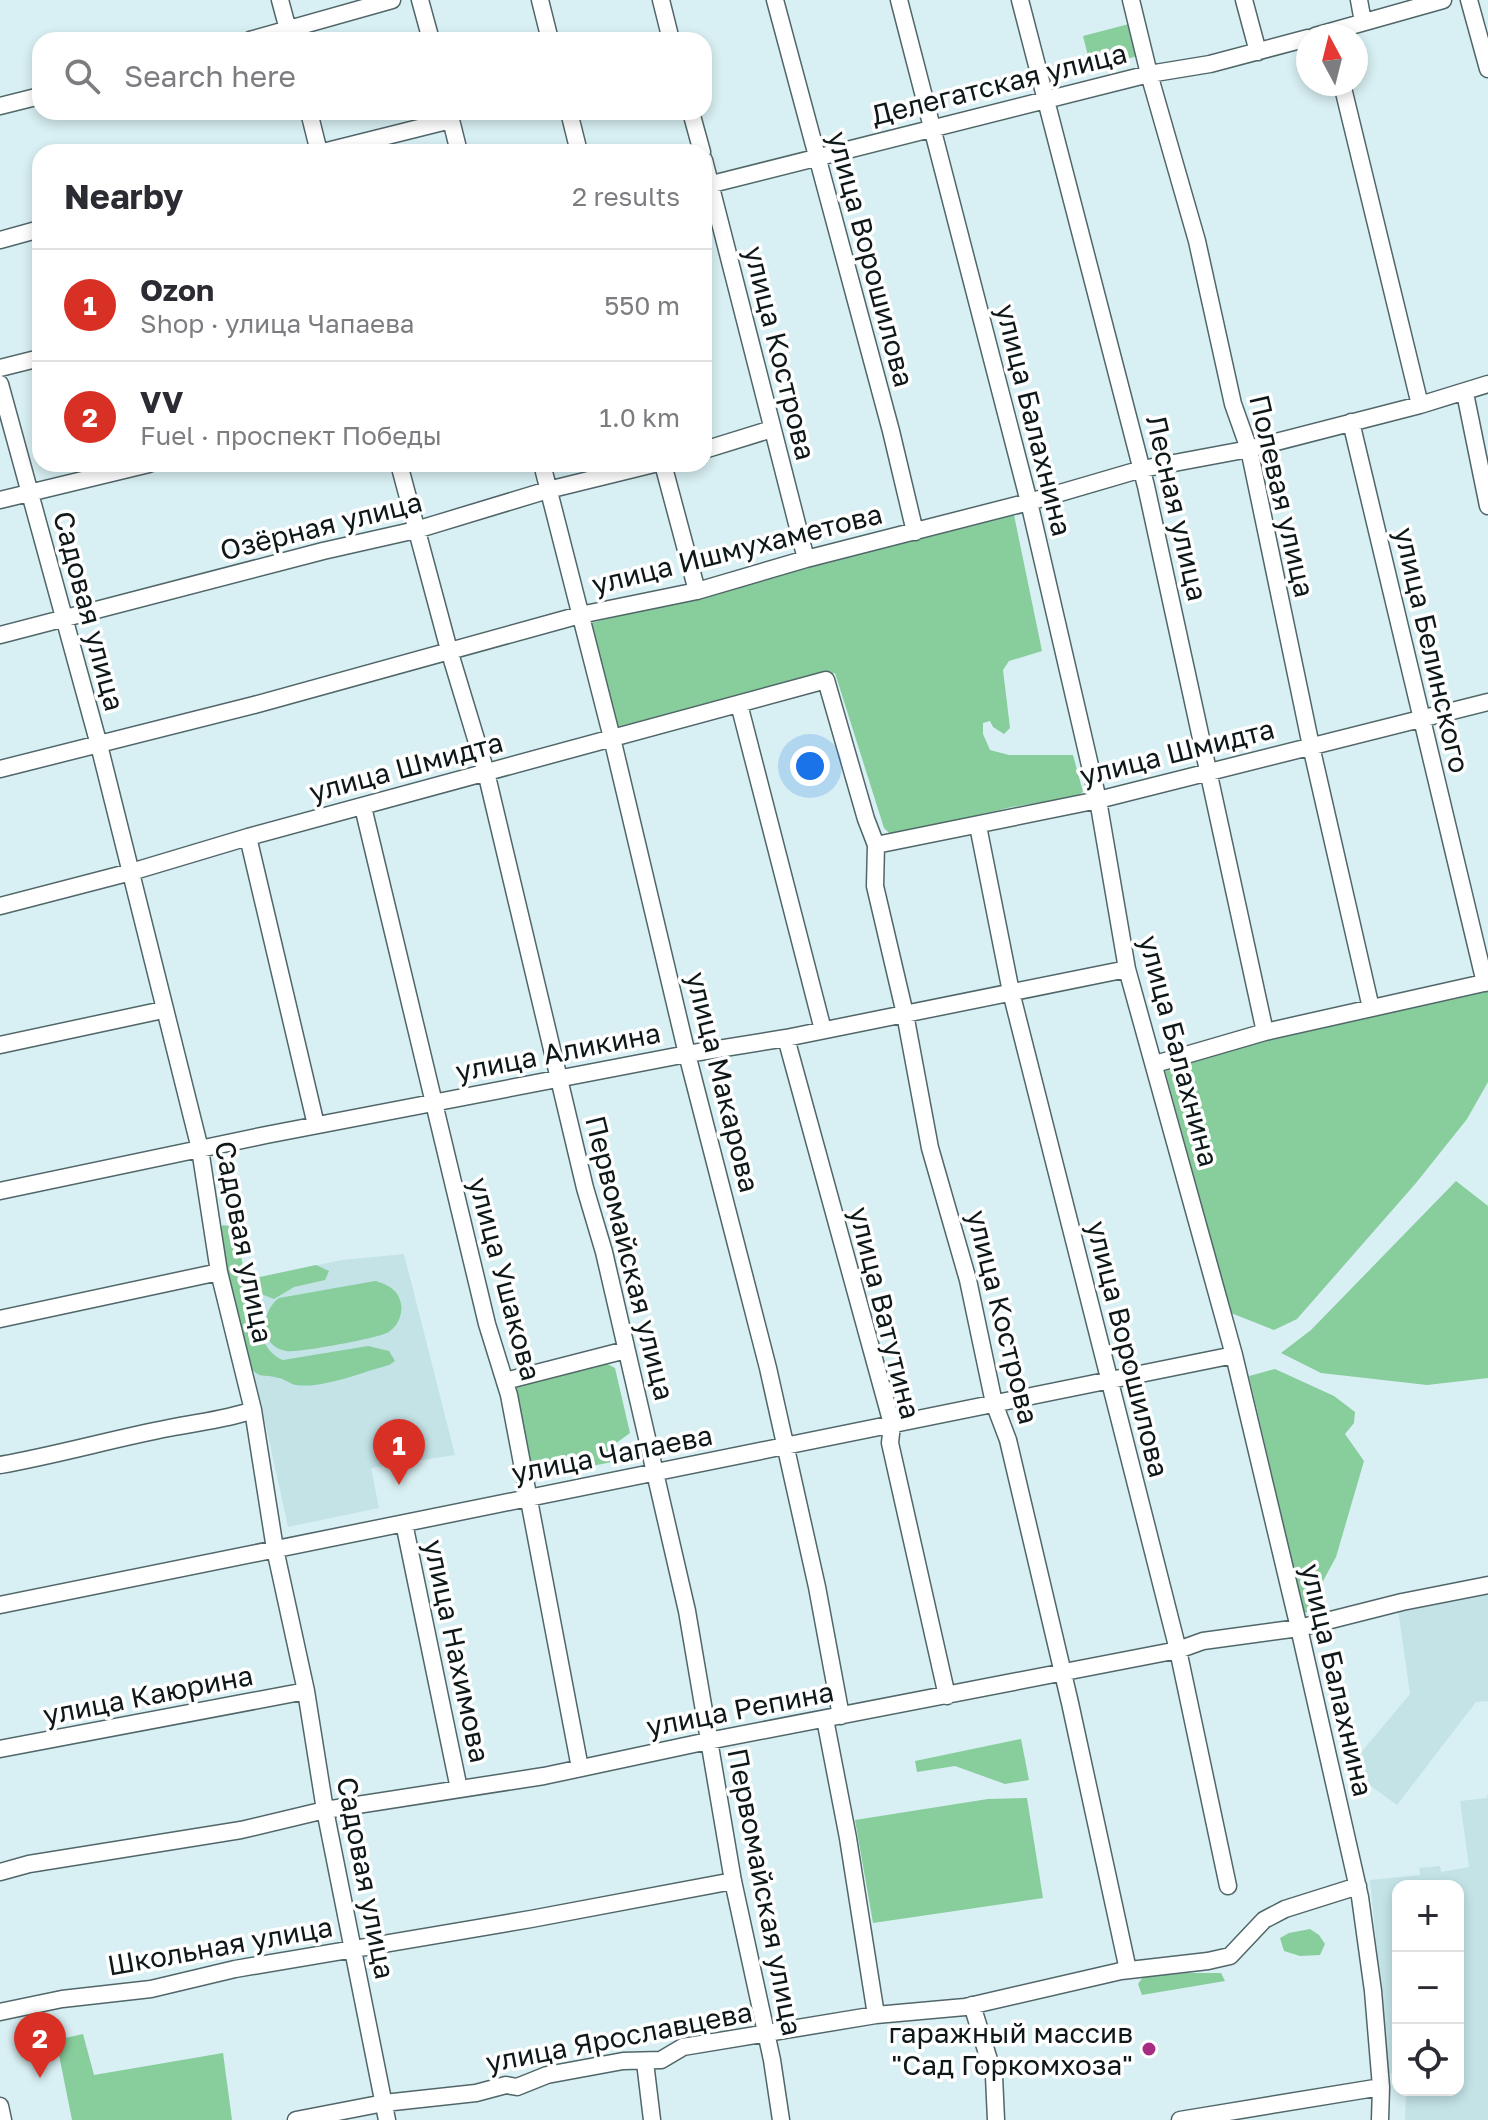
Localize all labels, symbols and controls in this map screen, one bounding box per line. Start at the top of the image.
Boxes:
north arrow [1296,24,1368,96]
search box [32,32,712,120]
street label: Делегатская улица [868,36,1130,131]
icon: search [60,54,104,98]
text: Search here [124,58,296,94]
street label: улица Ворошилова [821,127,921,390]
text: Nearby [64,176,184,216]
text: 2 results [572,181,680,212]
street label: улица Кострова [738,242,823,463]
text: Ozon [140,272,214,308]
text: 1 [83,290,97,321]
text: 550 m [604,290,680,321]
street label: улица Балахнина [990,300,1079,539]
text: Shop · улица Чапаева [140,308,415,339]
text: VV [140,384,183,420]
street label: Полевая улица [1243,391,1322,600]
text: 2 [82,402,98,433]
text: 1.0 km [599,402,680,433]
street label: Лесная улица [1140,412,1215,604]
text: Fuel · проспект Победы [140,420,442,451]
street label: Озёрная улица [217,484,425,567]
street label: улица Ишмухаметова [588,496,885,601]
street label: Садовая улица [47,507,132,714]
street label: улица Белинского [1388,524,1477,776]
street label: улица Шмидта [1076,711,1277,792]
street label: улица Шмидта [305,725,506,808]
your location [790,746,830,786]
street label: улица Балахнина [1133,932,1226,1170]
street label: улица Макарова [680,968,767,1196]
street label: улица Аликина [453,1015,663,1088]
street label: Первомайская улица [579,1112,682,1404]
street label: Садовая улица [209,1138,280,1346]
street label: улица Ушакова [462,1174,548,1384]
street label: улица Ватутина [843,1203,928,1422]
street label: улица Кострова [961,1206,1046,1427]
street label: улица Ворошилова [1081,1217,1176,1481]
street label: улица Чапаева [509,1418,715,1489]
pin: 1 [373,1419,425,1485]
street label: улица Нахимова [418,1536,497,1765]
street label: улица Балахнина [1295,1560,1380,1800]
street label: улица Каюрина [40,1658,256,1731]
street label: улица Репина [643,1674,836,1743]
street label: Первомайская улица [721,1745,810,2038]
street label: Садовая улица [331,1774,402,1982]
map controls [1392,1880,1464,2096]
button: + [1392,1880,1464,1952]
street label: Школьная улица [105,1909,335,1982]
button: − [1392,1952,1464,2024]
street label: улица Ярославцева [483,1994,755,2079]
pin: 2 [14,2012,66,2078]
place label: гаражный массив "Сад Горкомхоза" [888,2016,1133,2081]
button: locate [1392,2024,1464,2096]
marker: гаражный массив "Сад Горкомхоза" [1140,2040,1158,2058]

